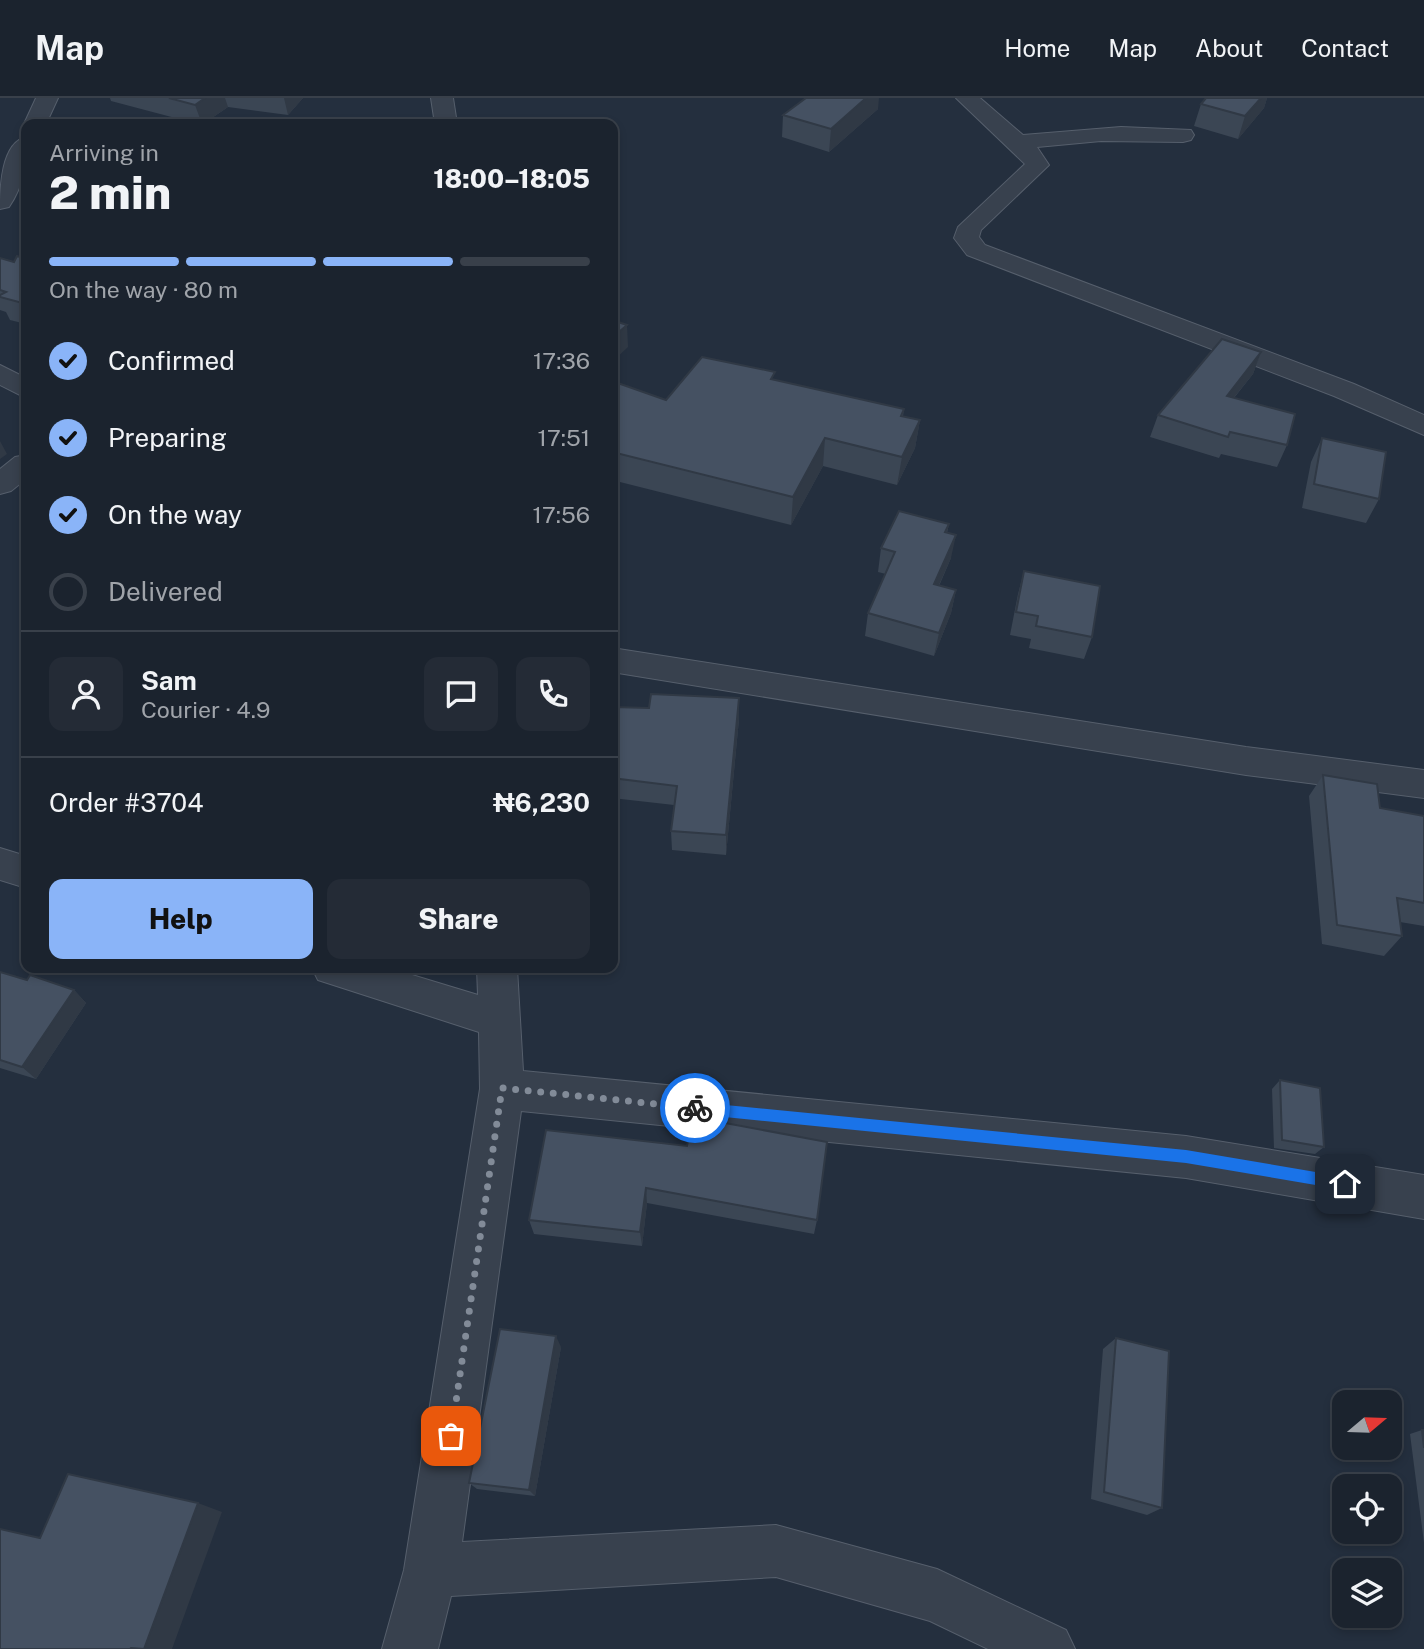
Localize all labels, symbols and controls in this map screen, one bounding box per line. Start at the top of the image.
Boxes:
text: Map [35,29,104,67]
text: Home [1004,34,1070,62]
text: Map [1108,34,1157,62]
text: About [1195,34,1263,62]
text: Contact [1301,34,1389,62]
text: Arriving in [49,139,159,166]
text: 18:00–18:05 [433,163,590,194]
text: 2 min [49,165,171,219]
text: On the way · 80 m [49,276,238,303]
icon: check [49,342,87,380]
text: Confirmed [108,345,235,376]
text: 17:36 [533,347,590,374]
icon: check [49,419,87,457]
text: Preparing [108,422,227,453]
text: 17:51 [538,424,590,451]
icon: check [49,496,87,534]
text: On the way [108,499,242,530]
text: 17:56 [533,501,590,528]
text: Delivered [108,576,223,607]
button: person [49,657,123,731]
button: chat [424,657,498,731]
button: phone [516,657,590,731]
text: Sam [141,665,197,696]
text: Courier · 4.9 [141,696,270,723]
text: Order #3704 [49,787,203,818]
text: ₦6,230 [493,787,590,818]
button: Help [49,879,313,959]
button: Share [327,879,590,959]
courier [660,1073,730,1143]
icon: bike [676,1089,714,1127]
pin [1315,1154,1375,1214]
icon: home [1326,1165,1364,1203]
north arrow [1332,1390,1402,1460]
map controls [1332,1390,1402,1628]
pin [421,1406,481,1466]
icon: bag [432,1417,470,1455]
button: locate [1332,1474,1402,1544]
button: layers [1332,1558,1402,1628]

